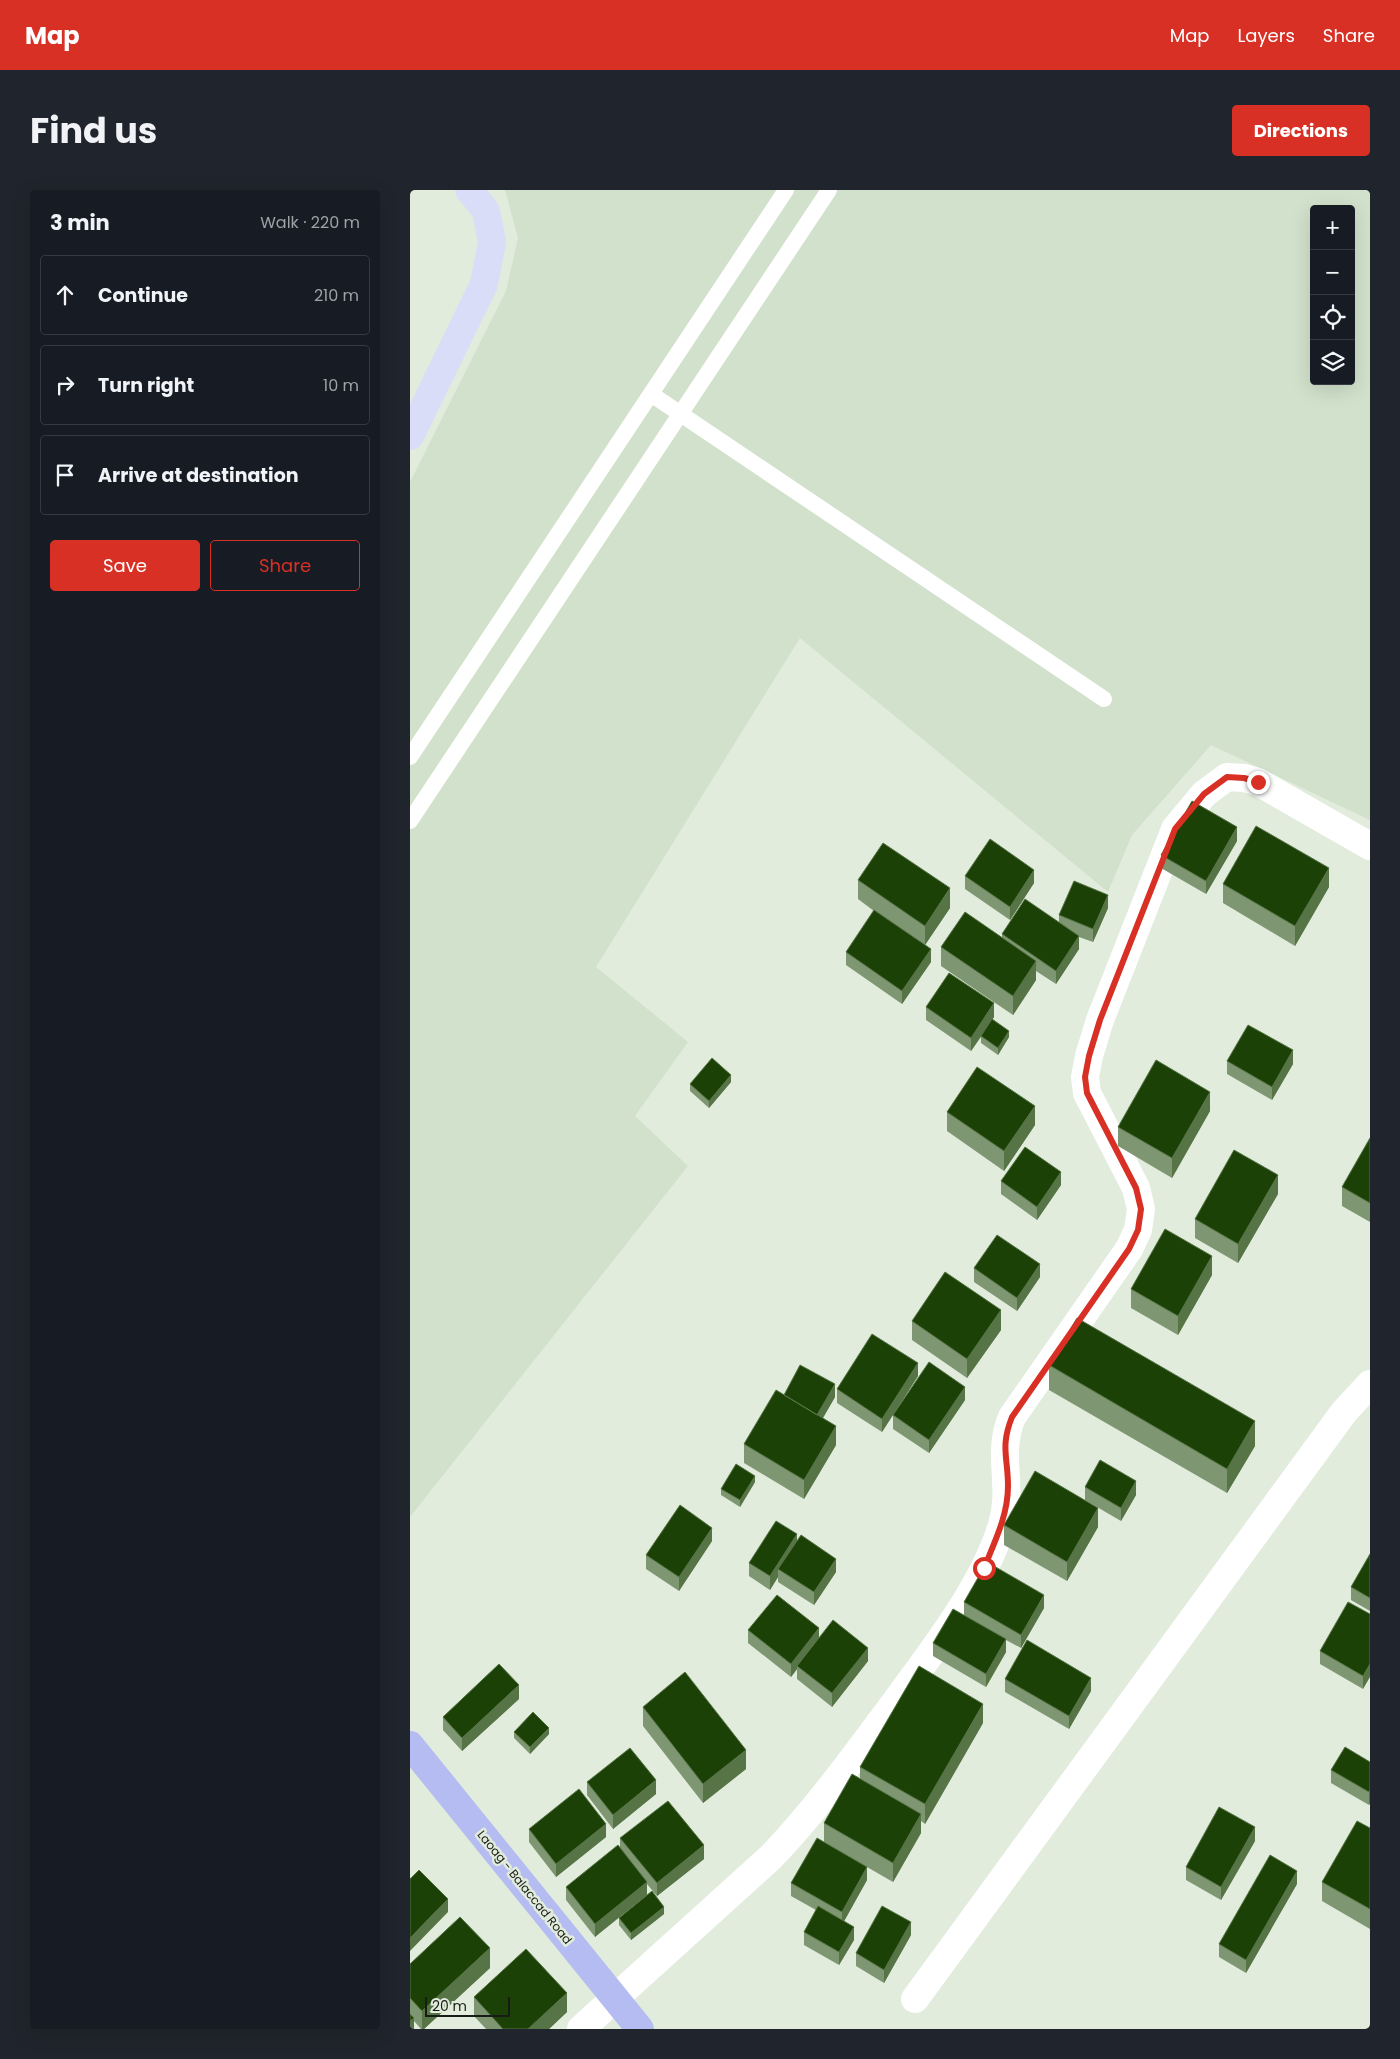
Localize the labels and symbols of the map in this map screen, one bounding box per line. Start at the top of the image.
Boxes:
route end [1247,771,1270,794]
route start [973,1557,996,1580]
street label: Laoag - Balaccad Road [474,1826,576,1948]
scale bar [425,1994,510,2017]

